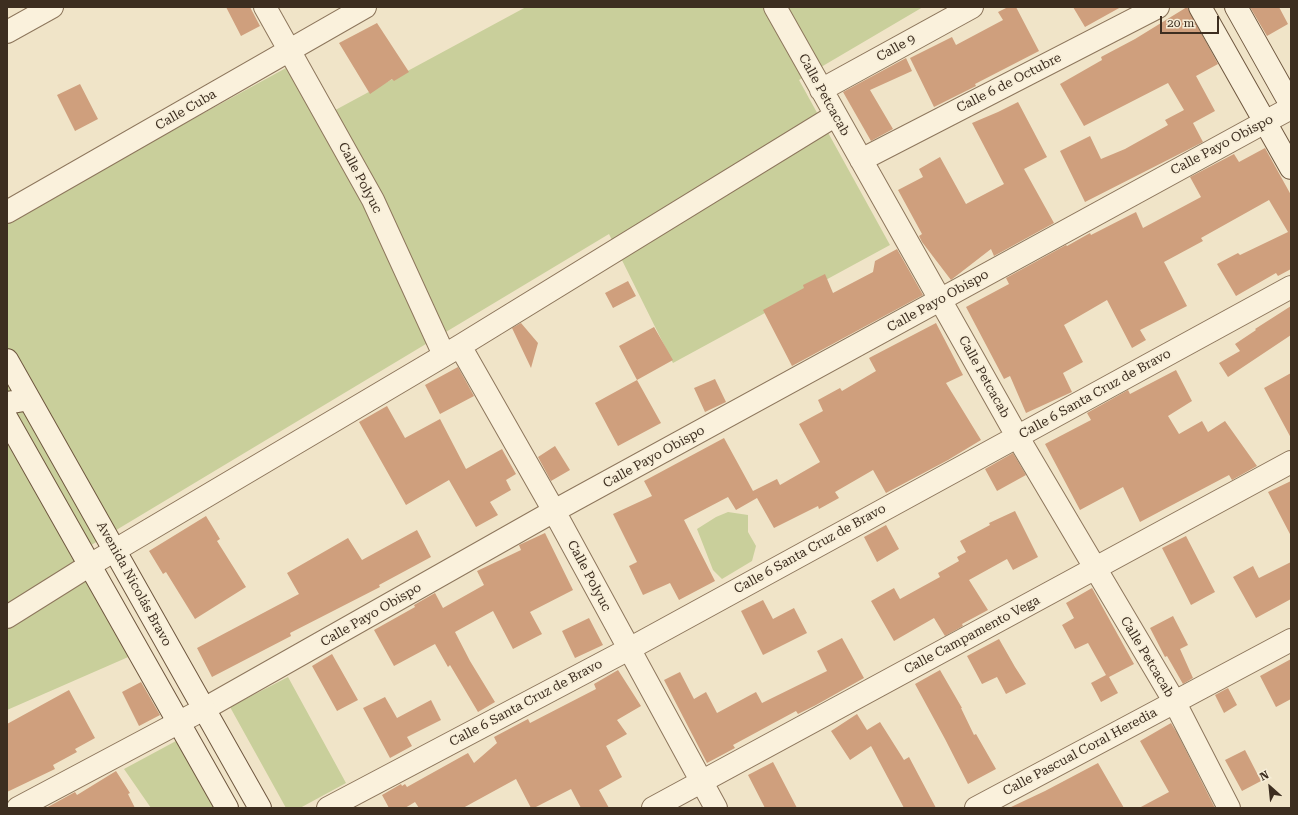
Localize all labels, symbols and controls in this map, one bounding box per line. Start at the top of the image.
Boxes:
scale bar [1162,8,1221,34]
text: 20 m [1167,16,1194,30]
street label: Calle 9 [874,31,918,65]
street label: Calle 6 de Octubre [954,50,1064,116]
street label: Calle Petcacab [795,51,853,139]
street label: Calle Cuba [153,86,219,134]
street label: Calle Payo Obispo [1168,111,1276,179]
street label: Calle Polyuc [335,140,385,216]
street label: Calle Payo Obispo [884,267,992,335]
street label: Calle Petcacab [955,333,1013,421]
street label: Calle 6 Santa Cruz de Bravo [1016,346,1174,442]
street label: Calle Payo Obispo [600,423,708,491]
street label: Calle 6 Santa Cruz de Bravo [731,501,889,597]
street label: Avenida Nicolás Bravo [93,519,175,649]
street label: Calle Polyuc [564,538,614,614]
street label: Calle Payo Obispo [318,580,424,650]
street label: Calle Campamento Vega [901,593,1043,677]
street label: Calle Petcacab [1117,614,1177,700]
street label: Calle 6 Santa Cruz de Bravo [447,656,605,750]
street label: Calle Pascual Coral Heredia [1000,705,1160,799]
north arrow [1250,767,1290,807]
text: N [1258,768,1271,784]

